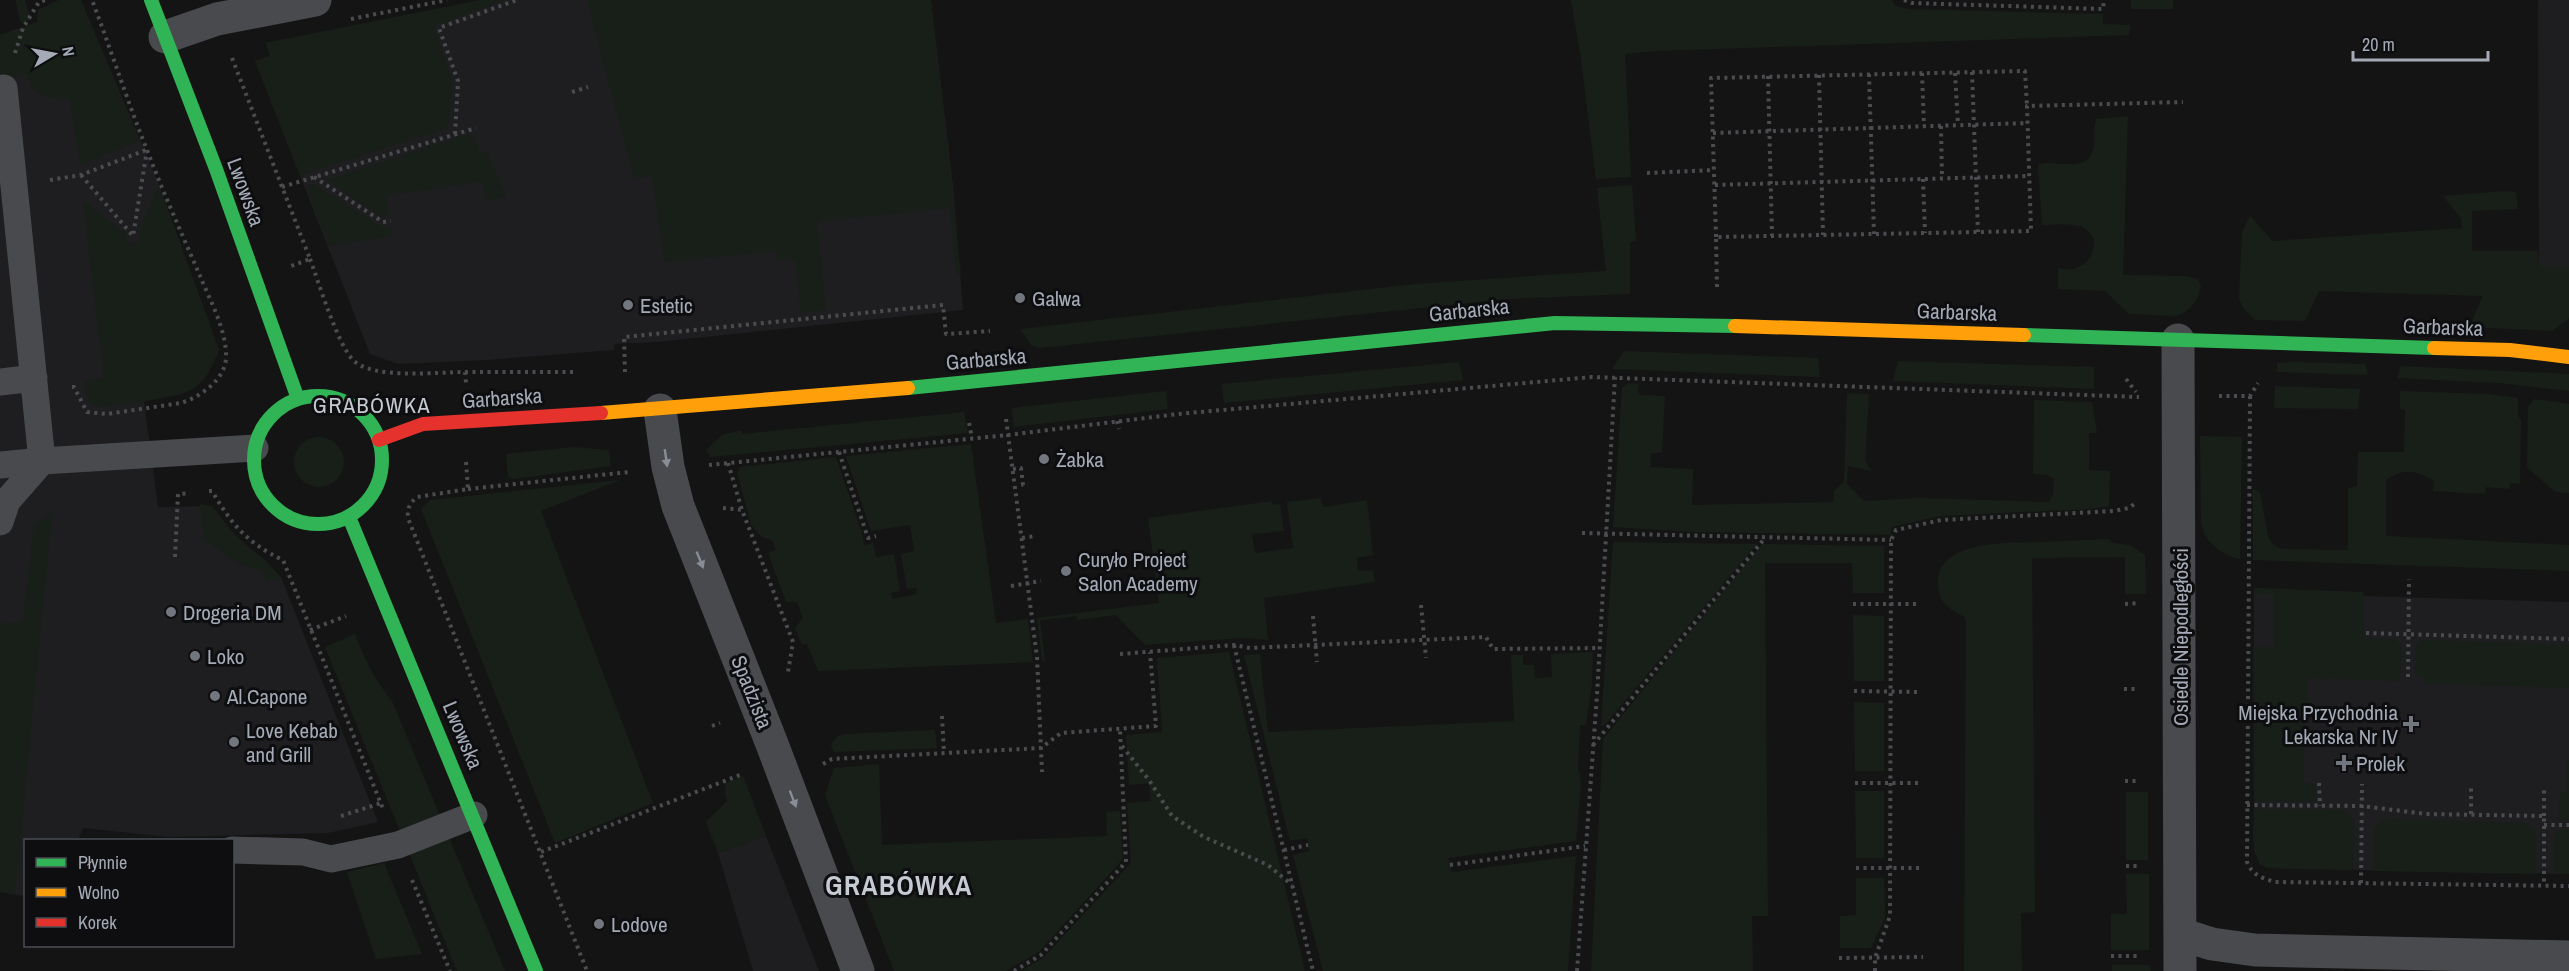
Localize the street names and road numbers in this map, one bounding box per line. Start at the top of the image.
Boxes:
street label: Lwowska [220,154,272,231]
street label: Garbarska [1428,291,1511,329]
street label: Garbarska [1916,296,1998,328]
street label: Garbarska [2402,311,2484,343]
street label: Garbarska [945,341,1028,377]
street label: Garbarska [461,381,544,415]
street label: Osiedle Niepodległości [2166,548,2195,726]
street label: Spadzista [724,651,780,733]
street label: Lwowska [436,697,490,774]

